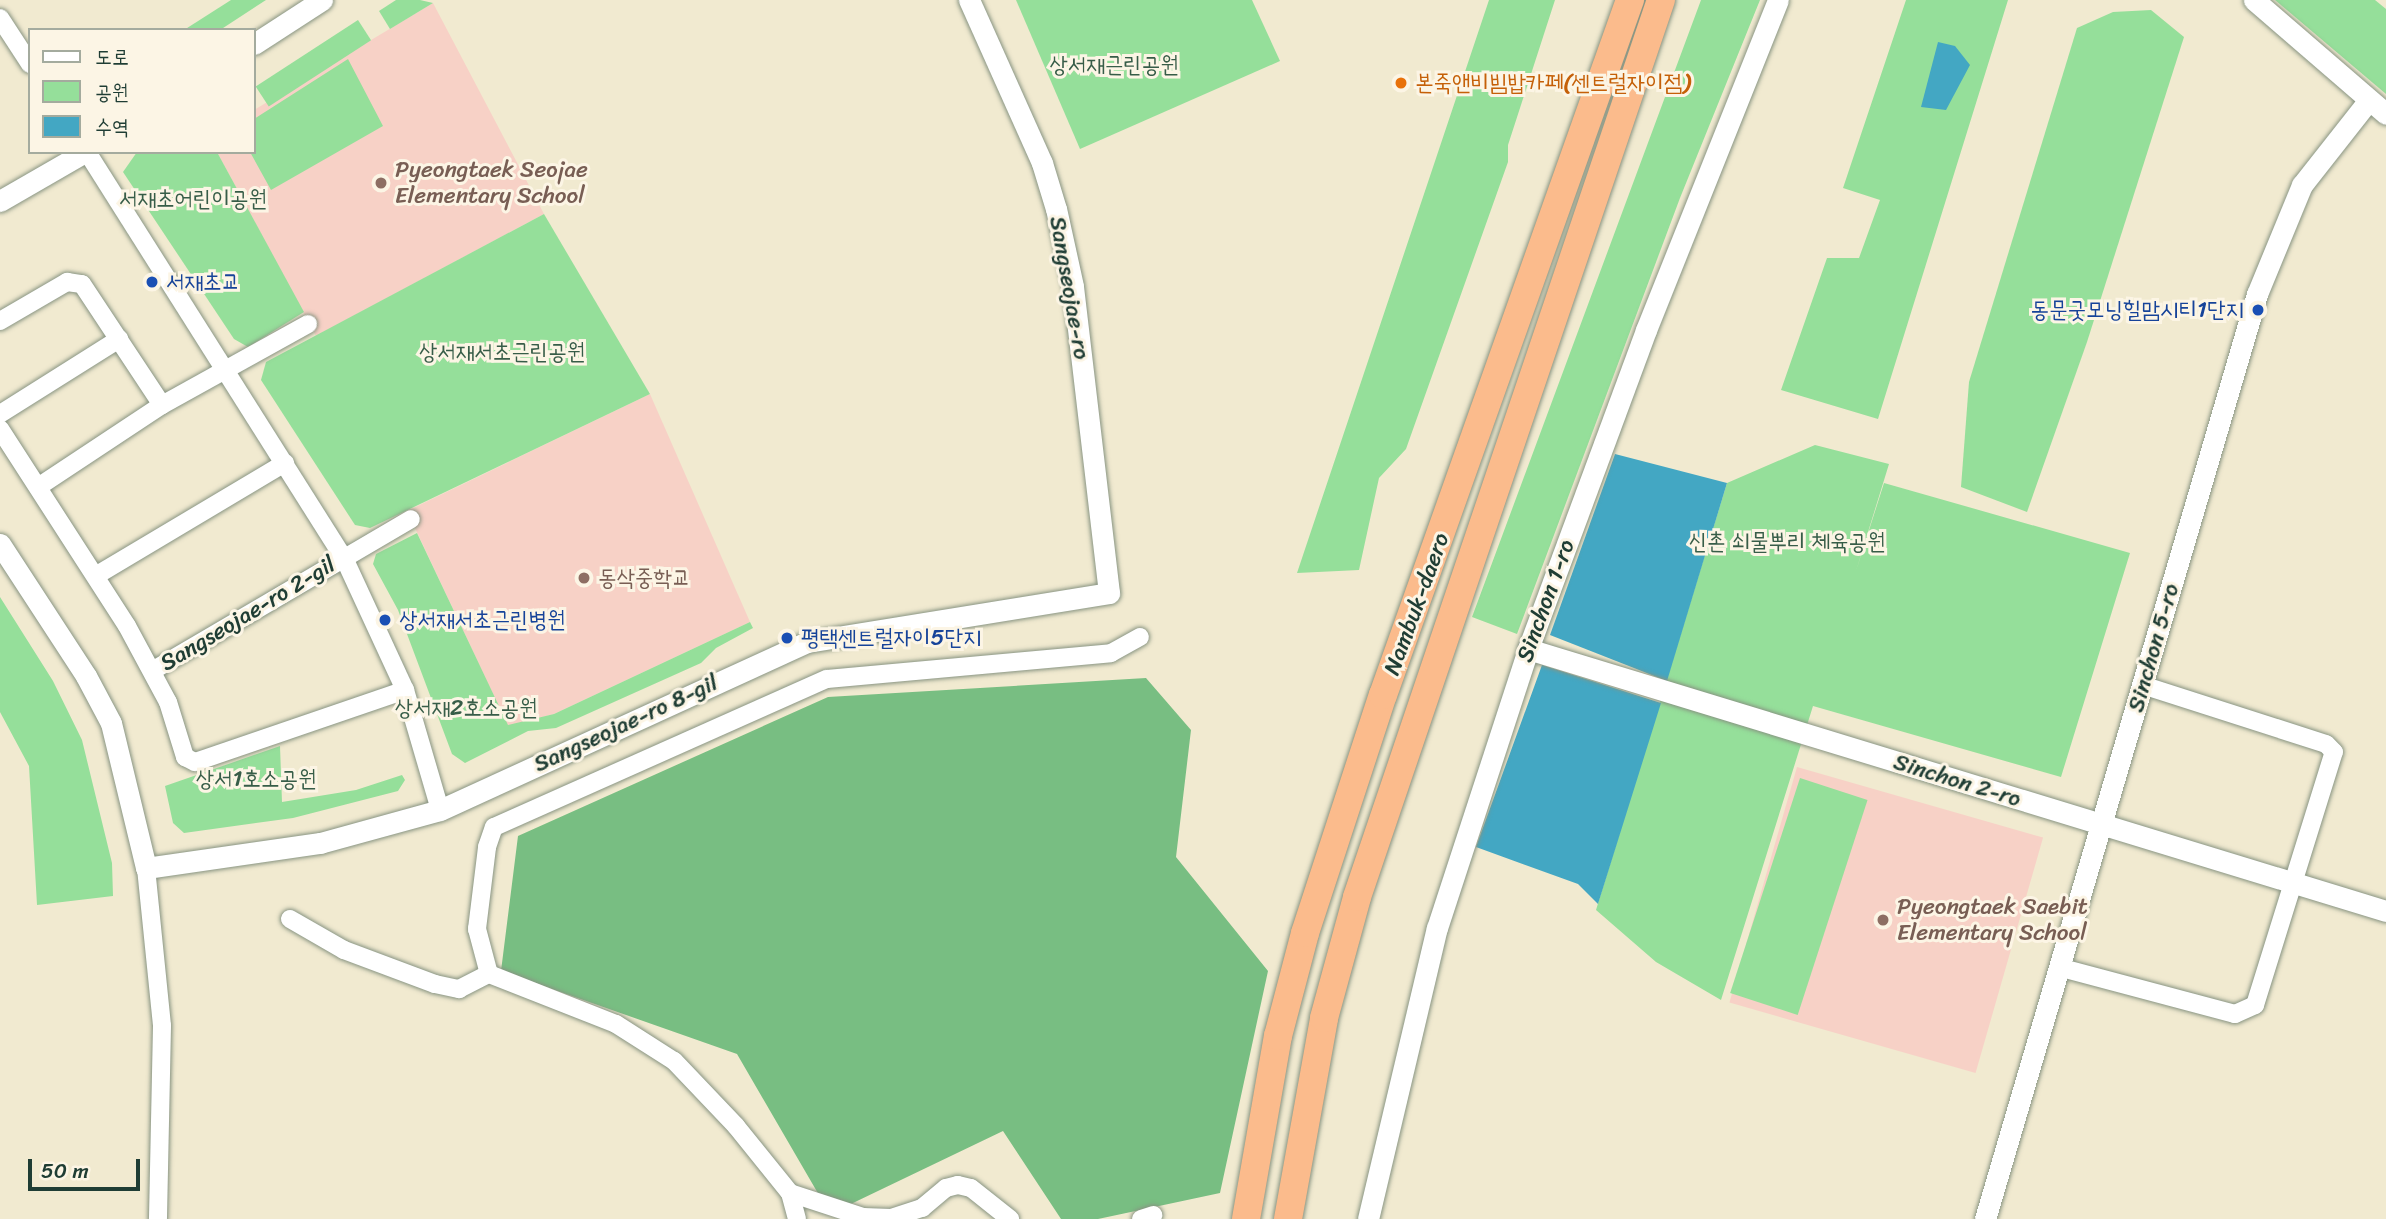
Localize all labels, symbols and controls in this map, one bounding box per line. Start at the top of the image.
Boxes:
legend [28,28,256,154]
text: 도로 [95,38,129,76]
park label: 상서재근린공원 [1049,51,1179,79]
place label: 본죽앤비빔밥카페(센트럴자이점) [1415,69,1690,97]
text: 공원 [95,73,129,111]
marker: 본죽앤비빔밥카페(센트럴자이점) [1393,75,1409,91]
text: 수역 [95,108,129,146]
place label: Pyeongtaek Seojae Elementary School [395,156,589,210]
marker: Pyeongtaek Seojae Elementary School [373,175,389,191]
park label: 서재초어린이공원 [119,185,267,213]
street label: Sangseojae-ro [1043,214,1095,362]
place label: 서재초교 [166,268,240,296]
marker: 서재초교 [144,274,160,290]
place label: 동문굿모닝힐맘시티1단지 [2031,296,2244,324]
marker: 동문굿모닝힐맘시티1단지 [2250,302,2266,318]
park label: 상서재서초근린공원 [419,338,585,366]
park label: 신촌 쇠물뿌리 체육공원 [1688,528,1886,556]
street label: Nambuk-daero [1379,529,1455,679]
street label: Sinchon 1-ro [1511,536,1581,666]
street label: Sangseojae-ro 2-gil [155,551,341,677]
place label: 동삭중학교 [598,564,691,592]
marker: 동삭중학교 [576,570,592,586]
street label: Sinchon 5-ro [2122,580,2186,716]
place label: 상서재서초근린병원 [399,606,566,634]
marker: 상서재서초근린병원 [377,612,393,628]
place label: 평택센트럴자이5단지 [801,624,982,652]
marker: 평택센트럴자이5단지 [779,630,795,646]
street label: Sangseojae-ro 8-gil [530,669,722,779]
park label: 상서재2호소공원 [395,694,537,722]
street label: Sinchon 2-ro [1890,749,2024,813]
park label: 상서1호소공원 [196,765,316,793]
place label: Pyeongtaek Saebit Elementary School [1897,893,2089,947]
marker: Pyeongtaek Saebit Elementary School [1875,912,1891,928]
scale bar [32,1146,144,1190]
text: 50 m [41,1152,89,1190]

